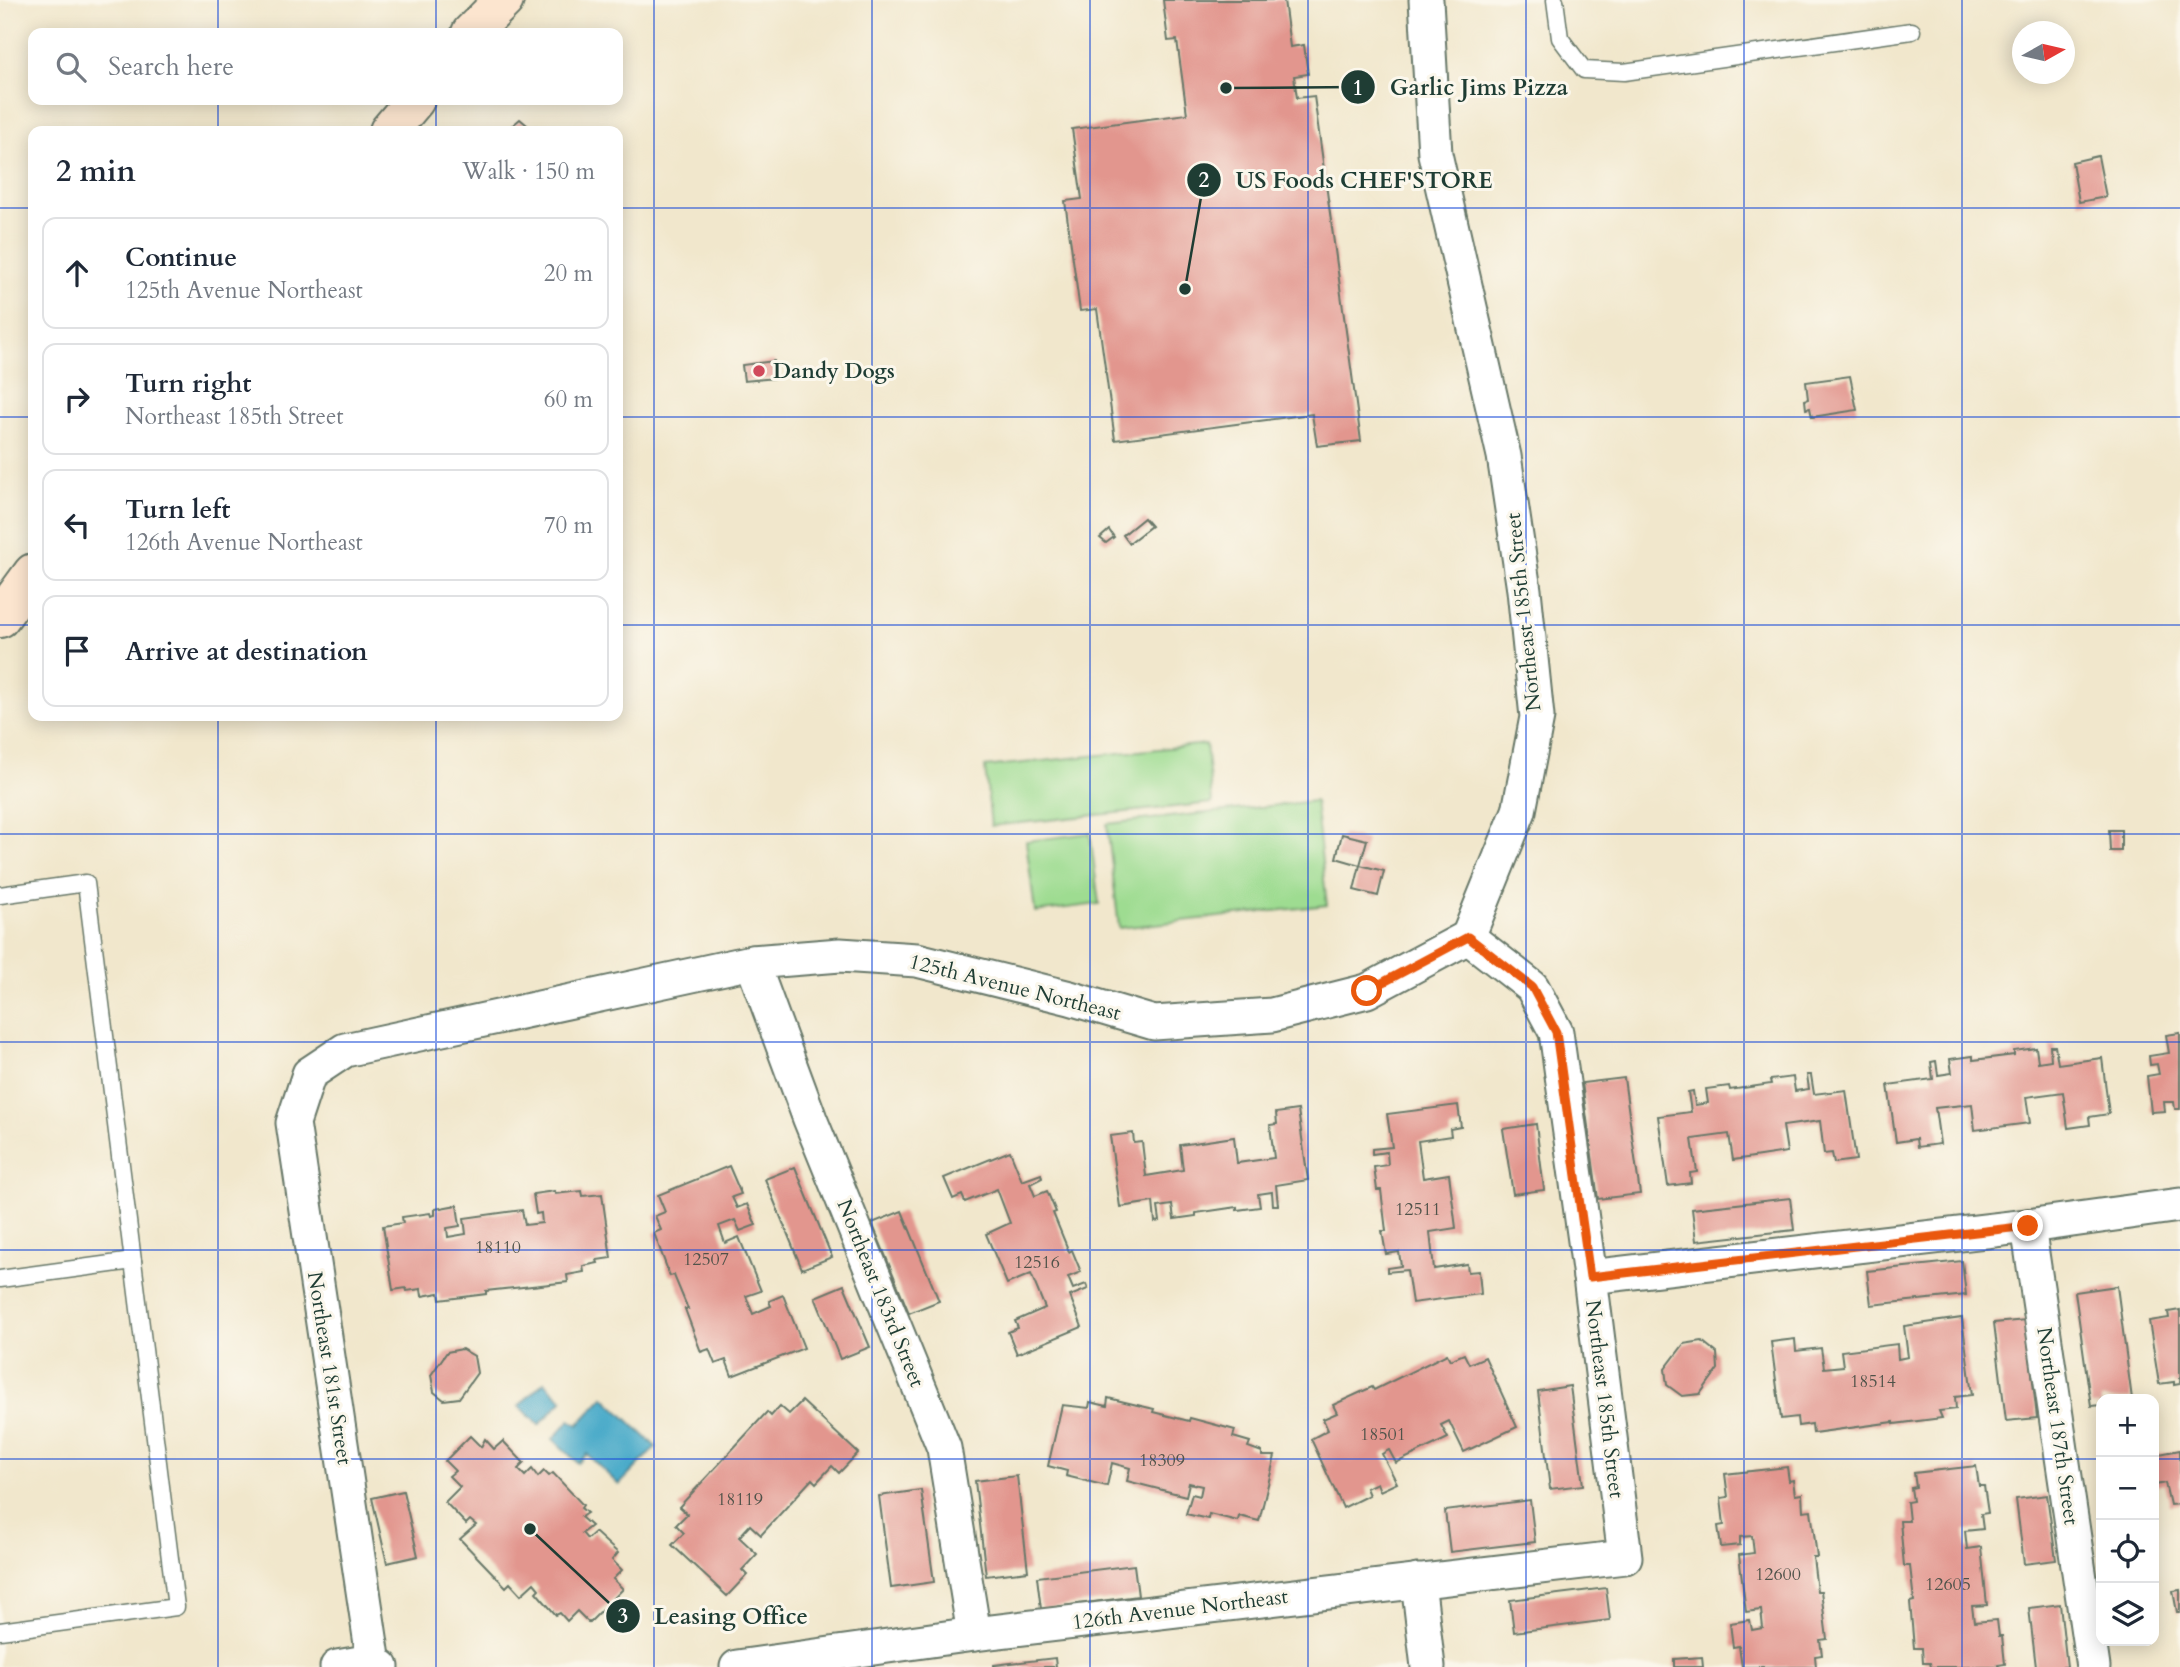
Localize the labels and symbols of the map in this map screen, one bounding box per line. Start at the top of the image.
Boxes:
north arrow [2012,21,2075,84]
callout: Garlic Jims Pizza [1341,65,1582,109]
text: Garlic Jims Pizza [1390,72,1569,103]
text: 1 [1353,74,1363,103]
callout: US Foods CHEF'STORE [1187,158,1507,202]
text: US Foods CHEF'STORE [1235,165,1493,196]
text: 2 [1199,166,1210,195]
place label: Dandy Dogs [773,357,895,386]
marker: Dandy Dogs [751,363,767,379]
street label: Northeast 185th Street [1499,511,1548,713]
street label: 125th Avenue Northeast [906,947,1124,1028]
route start [1351,975,1382,1006]
street label: Northeast 183rd Street [830,1195,932,1392]
house number: 12511 [1395,1197,1441,1222]
route end [2012,1210,2043,1241]
house number: 18110 [475,1235,521,1260]
house number: 12507 [683,1247,729,1272]
house number: 12516 [1014,1250,1060,1275]
street label: Northeast 181st Street [300,1269,359,1467]
street label: Northeast 185th Street [1578,1298,1631,1500]
street label: Northeast 187th Street [2029,1325,2086,1527]
house number: 18514 [1850,1369,1896,1394]
house number: 18501 [1360,1422,1406,1447]
house number: 18309 [1139,1448,1185,1473]
house number: 18119 [717,1487,763,1512]
house number: 12600 [1755,1562,1801,1587]
house number: 12605 [1925,1572,1971,1597]
street label: 126th Avenue Northeast [1071,1582,1290,1637]
callout: Leasing Office [605,1594,822,1638]
text: Leasing Office [654,1601,808,1632]
text: 3 [618,1602,628,1631]

